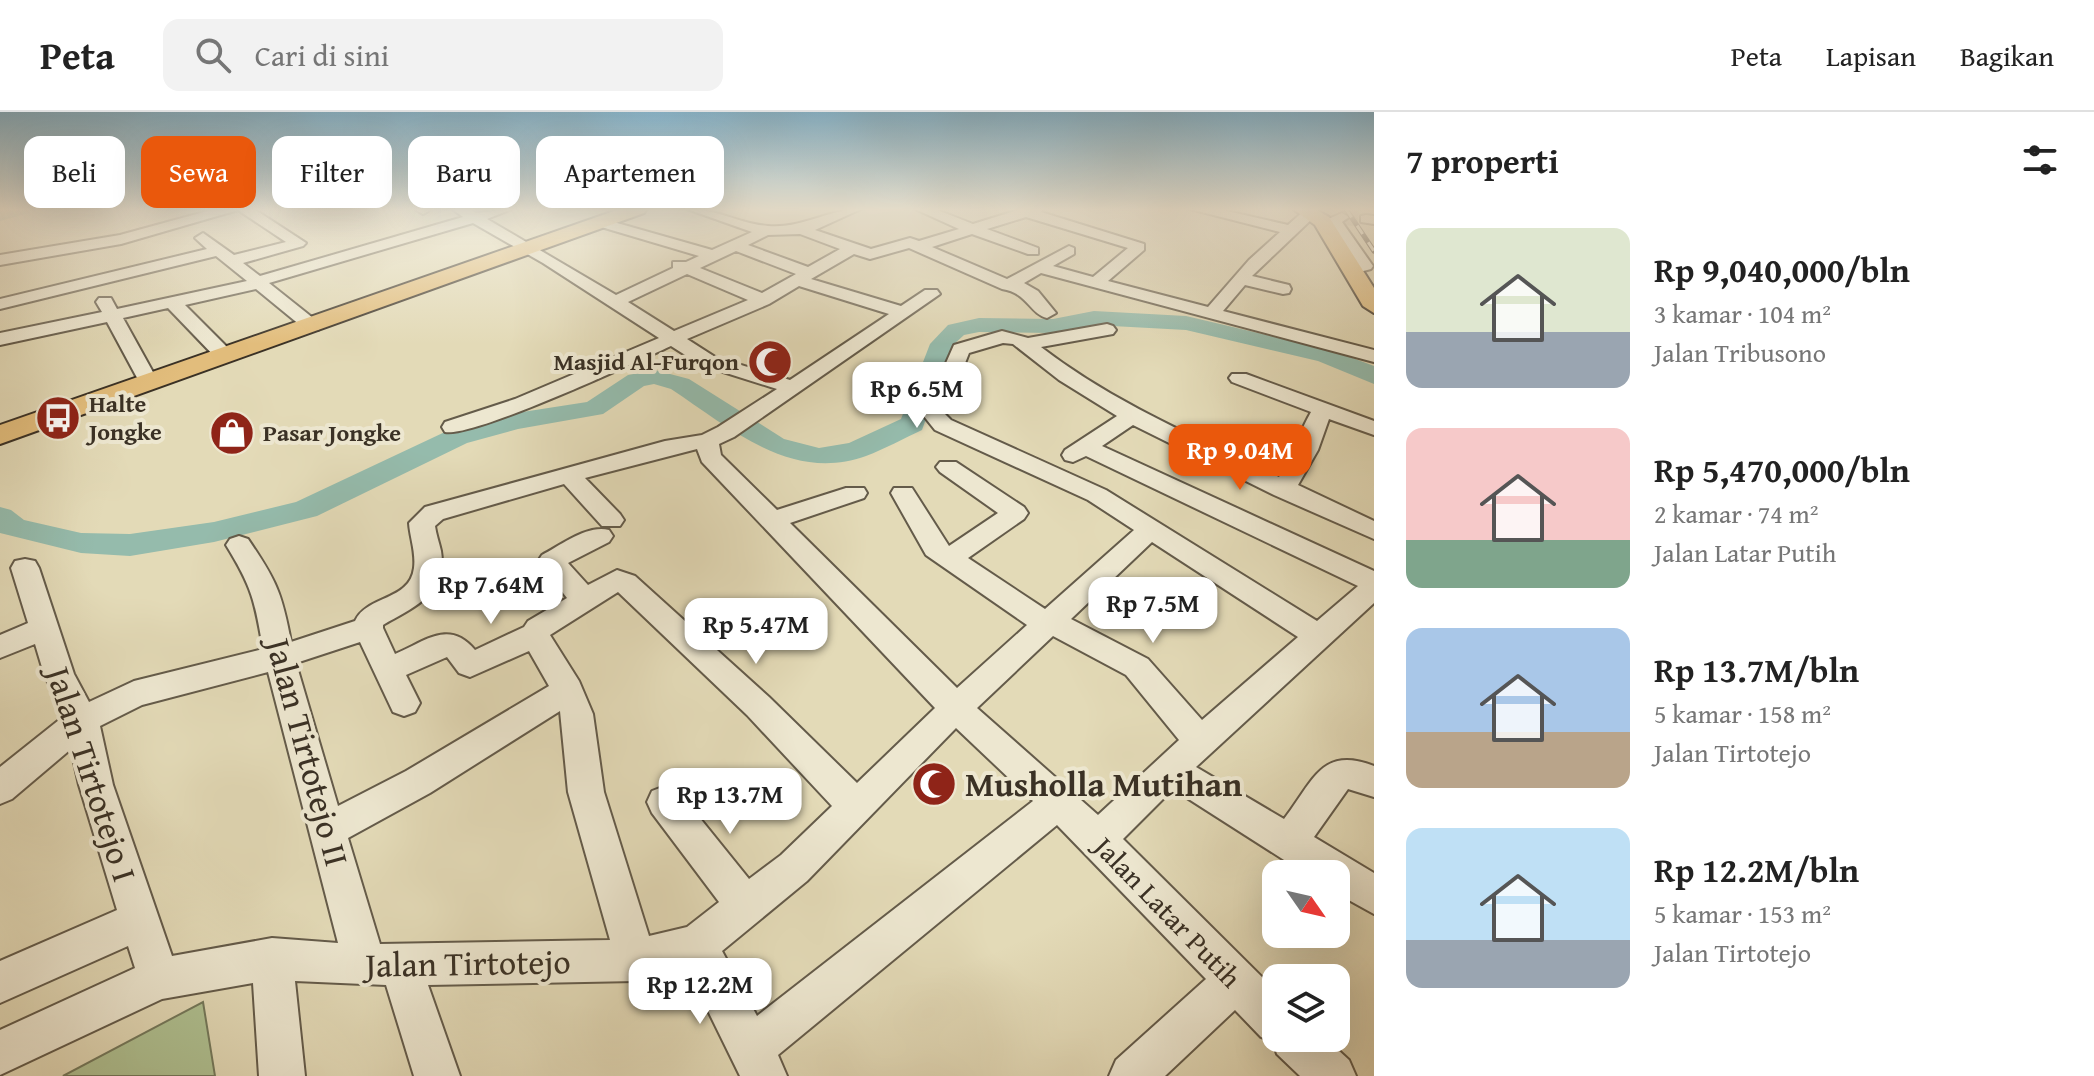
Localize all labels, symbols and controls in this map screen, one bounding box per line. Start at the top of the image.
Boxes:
search box [163,19,723,91]
text: Peta [40,27,115,83]
icon: search [191,33,235,77]
text: Cari di sini [255,33,389,77]
text: Peta [1731,35,1782,76]
text: Lapisan [1826,35,1916,76]
text: Bagikan [1960,35,2054,76]
chip: Beli [24,136,125,208]
chip: Sewa [141,136,256,208]
chip: Filter [272,136,392,208]
chip: Baru [408,136,520,208]
chip: Apartemen [536,136,724,208]
text: 7 properti [1406,136,1559,185]
icon: filters [2018,138,2062,182]
text: Rp 9,040,000/bln [1654,245,1910,294]
icon: home [1470,260,1566,356]
text: 3 kamar · 104 m² [1654,294,1831,333]
text: Jalan Tribusono [1654,333,1826,372]
mosque icon: Masjid Al-Furqon [746,338,794,386]
place label: Masjid Al-Furqon [553,344,739,379]
pin: Rp 6.5M [843,362,991,430]
text: Rp 6.5M [870,368,964,407]
place label: Halte Jongke [85,386,162,449]
bus stop icon: Halte Jongke [34,394,82,442]
shop icon: Pasar Jongke [208,409,256,457]
place label: Pasar Jongke [263,415,401,450]
pin: Rp 9.04M [1157,424,1323,492]
text: Rp 9.04M [1187,430,1293,469]
text: Rp 5,470,000/bln [1654,445,1910,494]
icon: home [1470,460,1566,556]
text: 2 kamar · 74 m² [1654,494,1819,533]
text: Jalan Latar Putih [1654,533,1836,572]
pin: Rp 7.64M [408,558,574,626]
text: Rp 7.64M [438,564,544,603]
pin: Rp 7.5M [1079,577,1227,645]
text: Rp 7.5M [1106,583,1200,622]
pin: Rp 5.47M [673,598,839,666]
text: Rp 5.47M [703,604,809,643]
street label: Jalan Tirtotejo II [254,629,362,871]
text: Rp 13.7M/bln [1654,645,1859,694]
street label: Jalan Tirtotejo I [33,656,150,888]
icon: home [1470,660,1566,756]
text: 5 kamar · 158 m² [1654,694,1831,733]
text: Jalan Tirtotejo [1654,733,1811,772]
place label: Musholla Mutihan [965,759,1242,808]
mosque icon: Musholla Mutihan [910,760,958,808]
pin: Rp 13.7M [647,768,813,836]
text: Rp 13.7M [677,774,783,813]
street label: Jalan Latar Putih [1083,825,1252,997]
text: Rp 12.2M/bln [1654,845,1859,894]
north arrow [1262,860,1350,948]
map controls [1262,860,1350,1052]
icon: home [1470,860,1566,956]
text: 5 kamar · 153 m² [1654,894,1831,933]
text: Jalan Tirtotejo [1654,933,1811,972]
street label: Jalan Tirtotejo [361,936,571,989]
pin: Rp 12.2M [617,958,783,1026]
text: Rp 12.2M [647,964,753,1003]
button: layers [1262,964,1350,1052]

